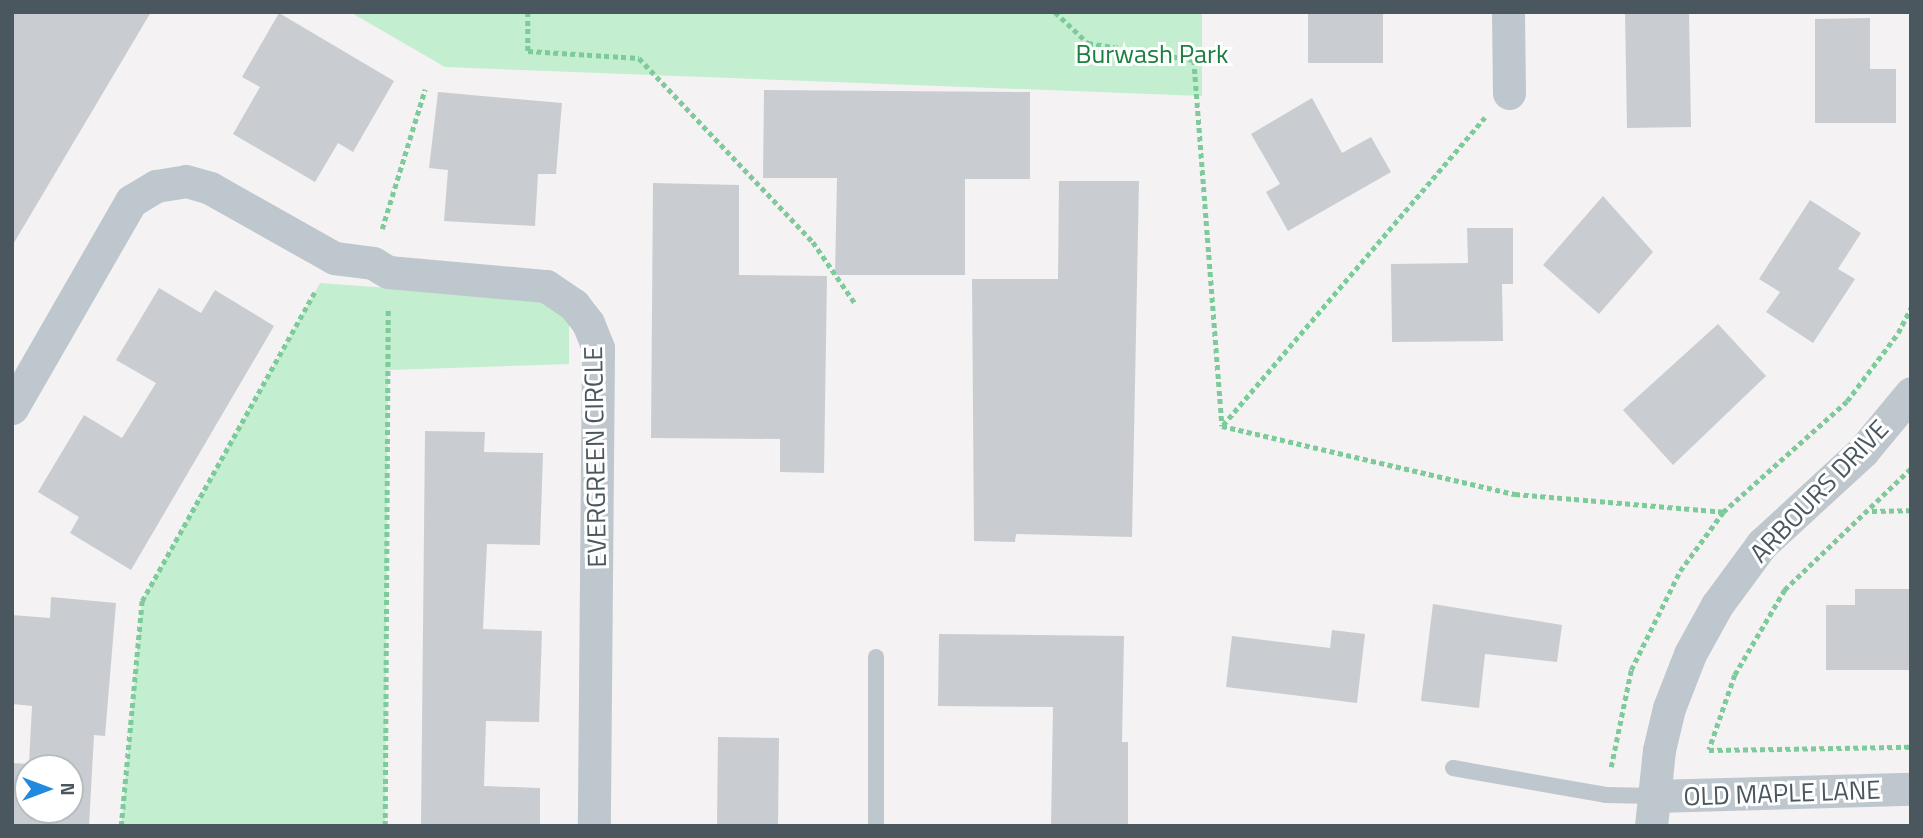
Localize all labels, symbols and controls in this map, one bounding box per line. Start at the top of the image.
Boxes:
park label: Burwash Park [1075,38,1229,70]
street label: EVERGREEN CIRCLE [577,346,613,568]
street label: ARBOURS DRIVE [1743,413,1895,569]
north arrow [14,754,84,824]
street label: OLD MAPLE LANE [1683,774,1881,812]
text: N [54,782,83,796]

